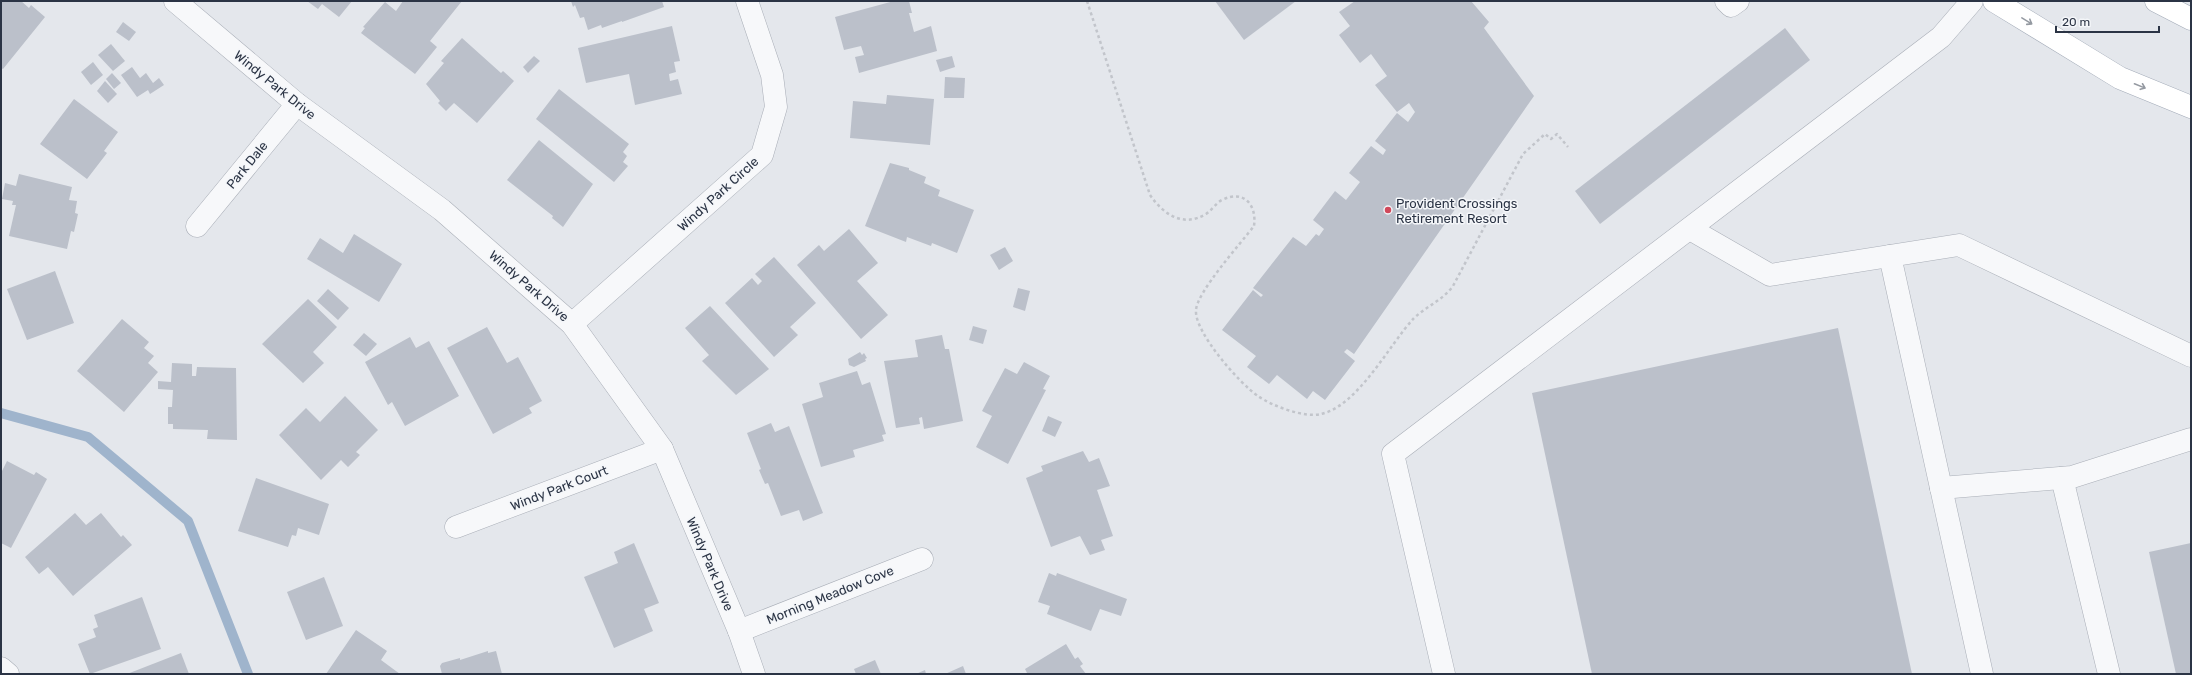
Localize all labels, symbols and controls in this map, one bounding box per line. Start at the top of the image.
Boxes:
scale bar [2056,8,2159,34]
text: 20 m [2062,15,2090,29]
one-way arrow [2021,18,2033,26]
street label: Windy Park Drive [231,48,319,122]
one-way arrow [2134,83,2146,90]
street label: Park Dale [223,138,271,192]
street label: Windy Park Circle [675,154,761,234]
place label: Provident Crossings Retirement Resort [1396,196,1518,226]
marker: Provident Crossings Retirement Resort [1383,205,1393,215]
street label: Windy Park Drive [486,247,572,325]
street label: Windy Park Court [508,462,610,514]
street label: Windy Park Drive [683,515,737,613]
street label: Morning Meadow Cove [764,563,896,628]

